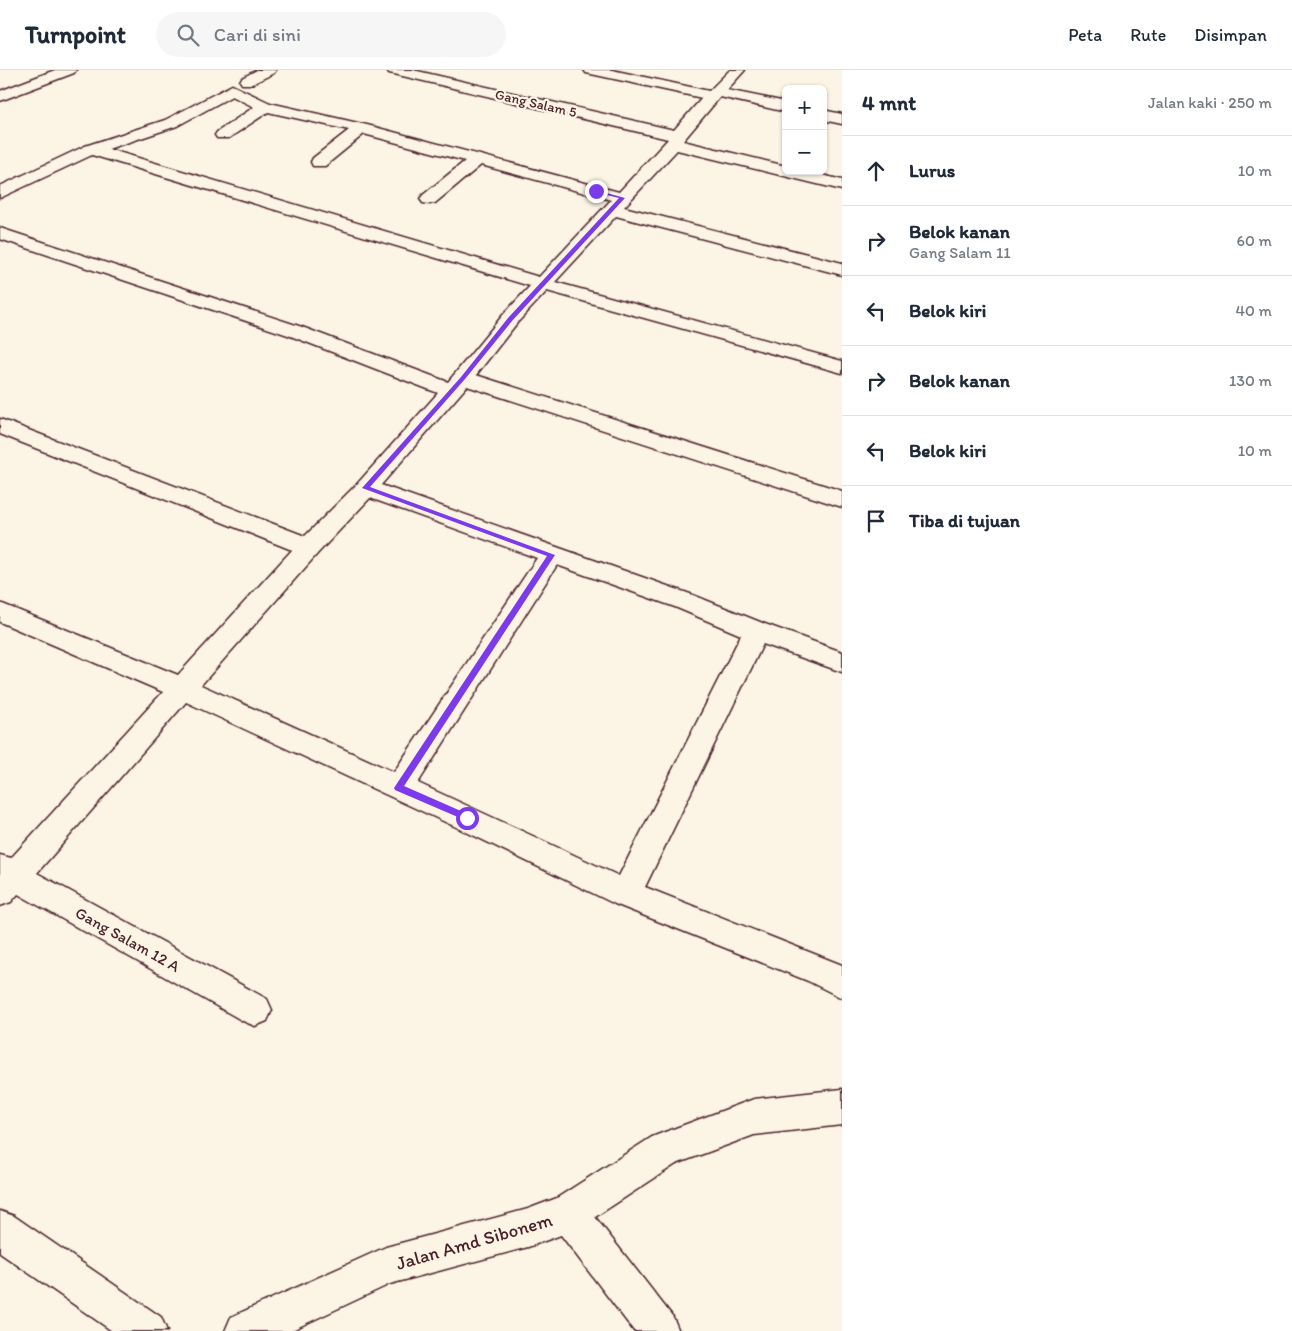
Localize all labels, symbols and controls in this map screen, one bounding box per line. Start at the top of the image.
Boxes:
search box [156,12,506,57]
text: Turnpoint [25,20,126,49]
icon: search [174,21,202,49]
text: Cari di sini [214,23,301,46]
text: Peta [1068,24,1102,46]
text: Rute [1130,24,1166,46]
text: Disimpan [1194,24,1267,46]
map controls [782,85,827,175]
button: + [782,85,827,130]
street label: Gang Salam 5 [493,86,578,121]
text: 4 mnt [862,90,916,115]
text: Jalan kaki · 250 m [1148,93,1272,112]
button: − [782,130,827,175]
icon: ahead [862,157,890,185]
text: Lurus [909,159,955,182]
text: 10 m [1238,161,1272,180]
route end [585,180,608,203]
text: Belok kanan [909,220,1010,243]
icon: right [862,227,890,255]
text: 60 m [1237,231,1272,250]
text: Gang Salam 11 [909,243,1011,262]
icon: left [862,297,890,325]
text: Belok kiri [909,299,986,322]
text: 40 m [1235,301,1272,320]
icon: right [862,367,890,395]
text: Belok kanan [909,369,1010,392]
text: 130 m [1229,371,1272,390]
icon: left [862,437,890,465]
text: Belok kiri [909,439,986,462]
text: 10 m [1238,441,1272,460]
icon: arrive [862,507,890,535]
text: Tiba di tujuan [909,509,1020,532]
route start [456,807,479,830]
street label: Gang Salam 12 A [72,903,183,976]
street label: Jalan Amd Sibonem [393,1208,555,1275]

